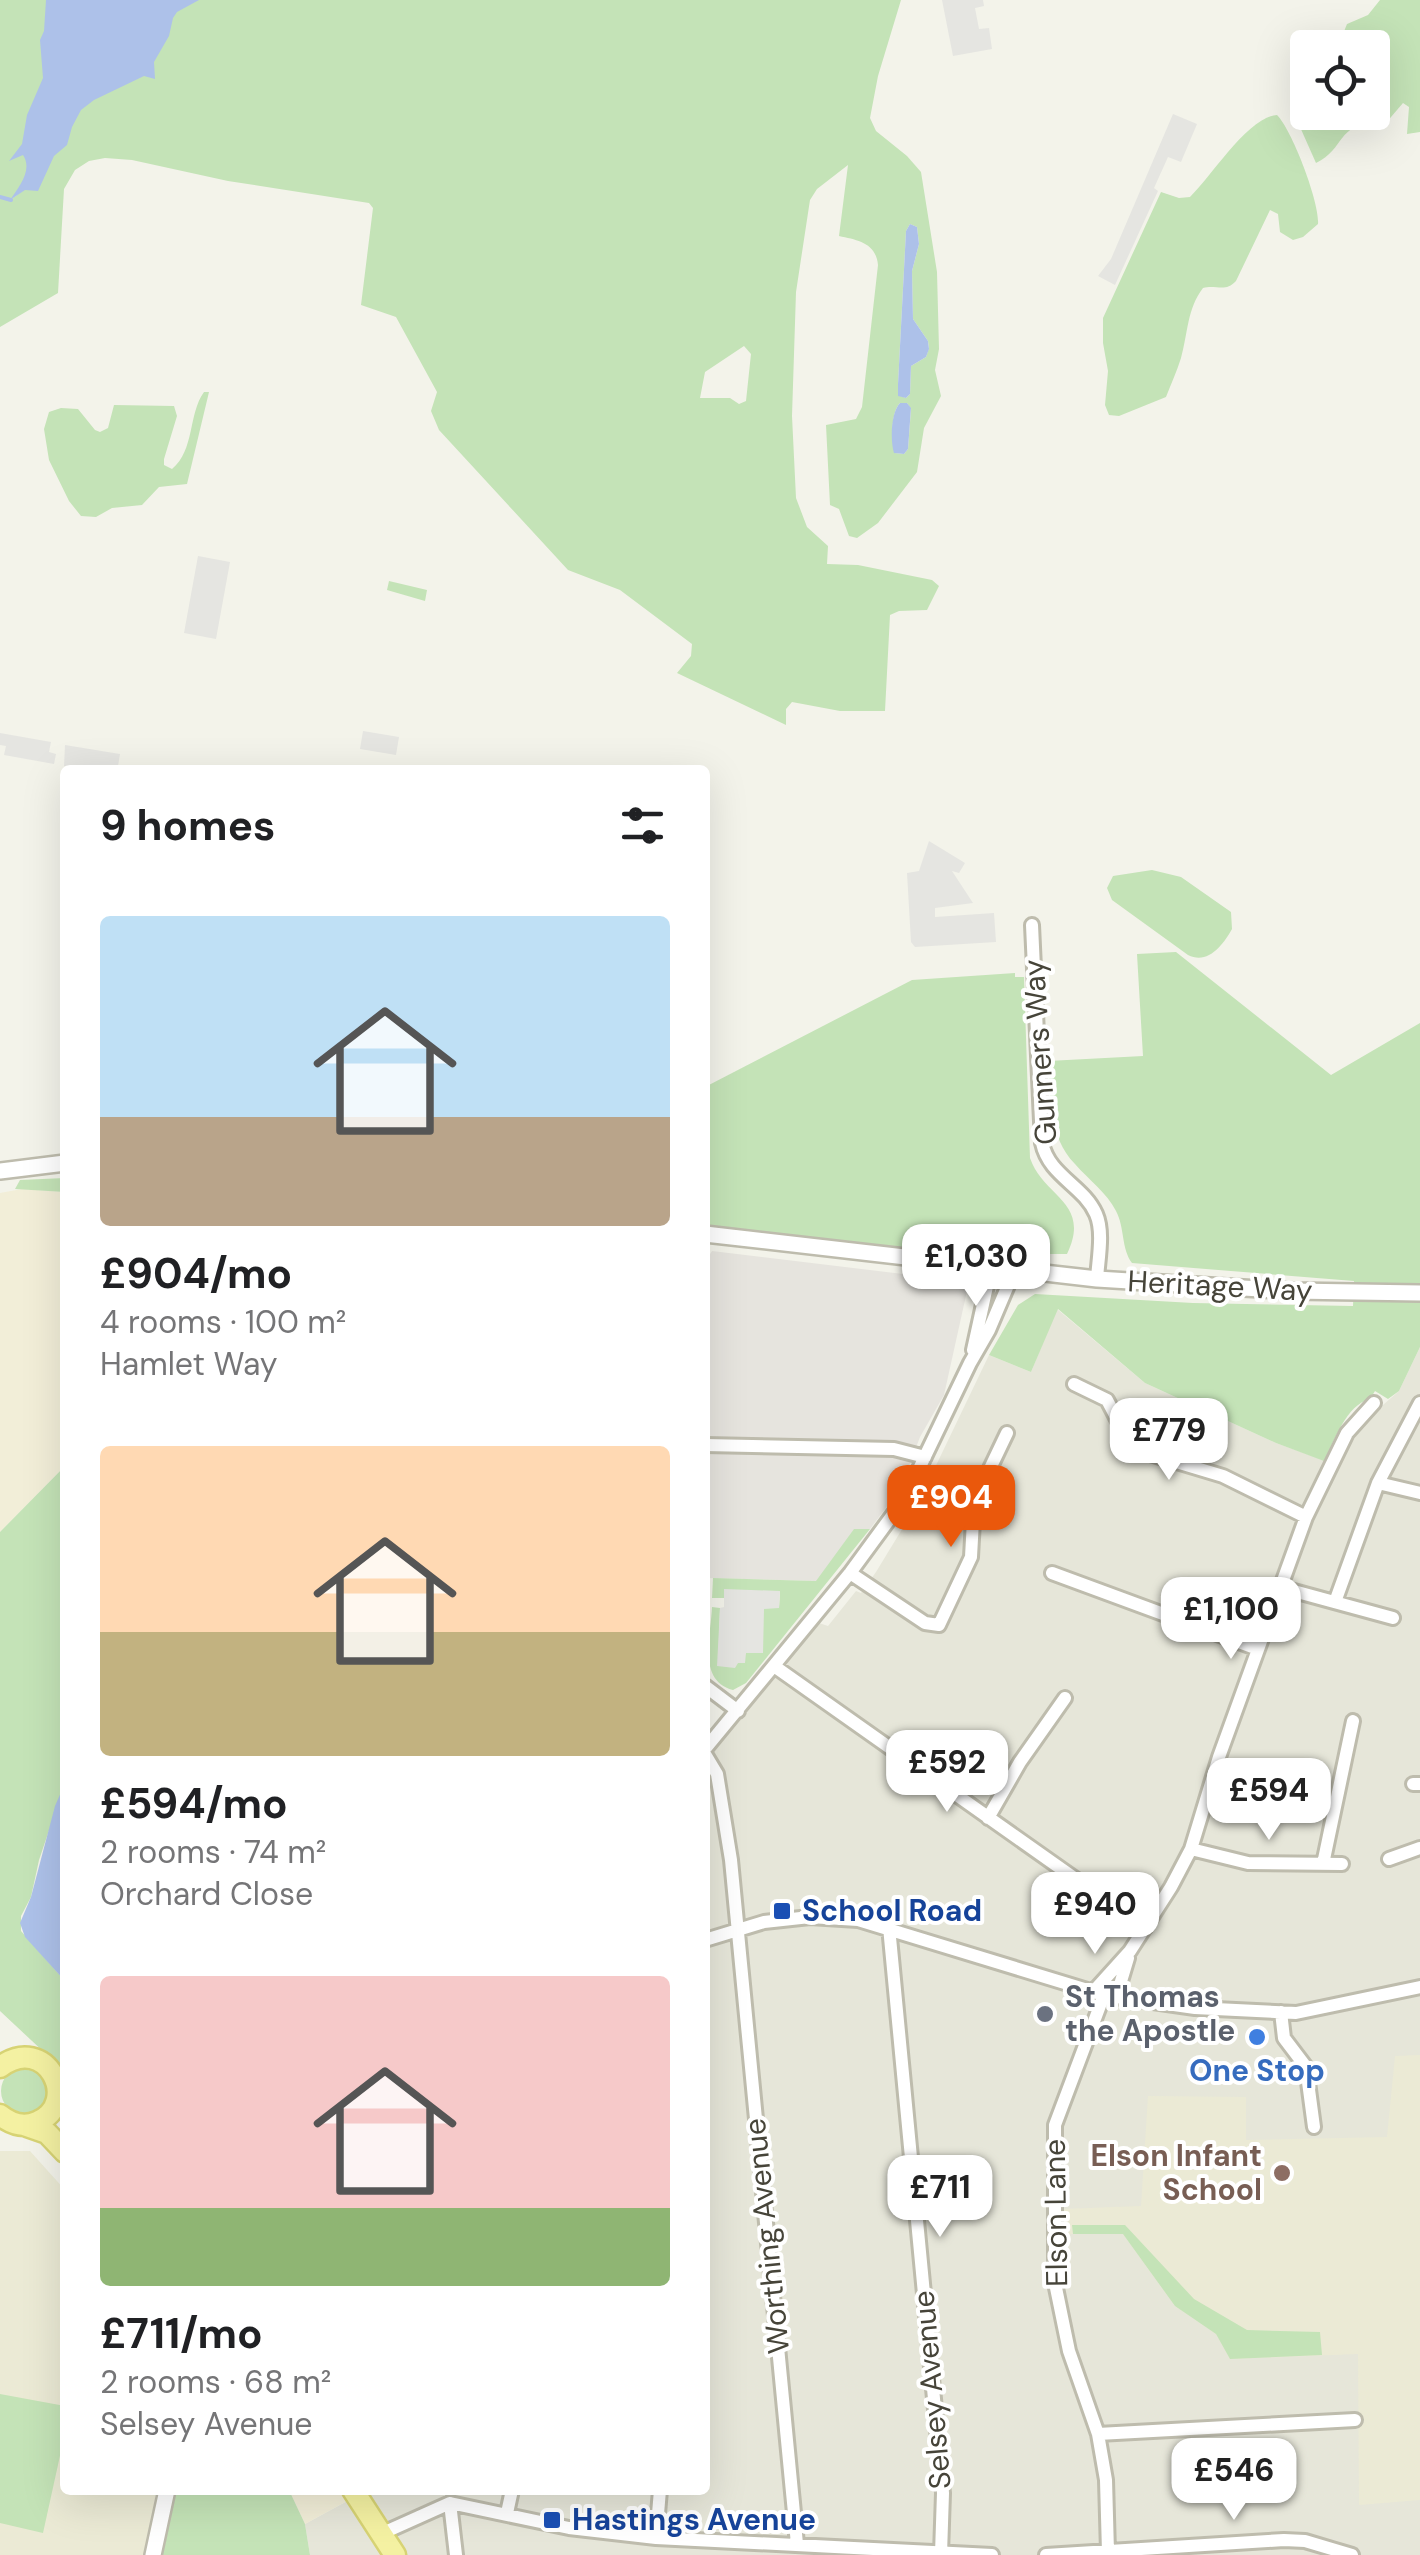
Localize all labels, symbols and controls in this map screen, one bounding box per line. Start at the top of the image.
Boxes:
map controls [1290,30,1390,130]
button: locate [1290,30,1390,130]
text: 9 homes [100,798,275,853]
icon: filters [615,798,670,853]
street label: Gunners Way [1014,958,1065,1146]
icon: home [295,981,475,1161]
pin: £1,030 [895,1224,1057,1309]
text: £1,030 [924,1235,1028,1277]
text: £904/mo [100,1246,292,1301]
street label: Heritage Way [1127,1261,1314,1310]
text: 4 rooms · 100 m² [100,1301,346,1343]
text: Hamlet Way [100,1343,278,1385]
pin: £779 [1110,1398,1228,1483]
text: £779 [1132,1409,1206,1451]
pin: £904 [892,1465,1010,1550]
text: £904 [909,1476,993,1518]
icon: home [295,1511,475,1691]
pin: £1,100 [1150,1577,1312,1662]
text: £1,100 [1183,1588,1279,1630]
pin: £592 [888,1730,1006,1815]
text: £592 [908,1741,986,1783]
pin: £594 [1210,1758,1328,1843]
text: £594 [1229,1769,1309,1811]
text: £594/mo [100,1776,288,1831]
text: 2 rooms · 74 m² [100,1831,326,1873]
pin: £940 [1036,1872,1154,1957]
text: Orchard Close [100,1873,313,1915]
text: £940 [1053,1883,1137,1925]
place label: School Road [802,1891,982,1930]
marker: School Road [771,1900,793,1922]
place label: St Thomas the Apostle [1065,1977,1235,2050]
marker: St Thomas the Apostle [1034,2003,1056,2025]
marker: One Stop [1246,2026,1268,2048]
icon: home [295,2041,475,2221]
place label: One Stop [1189,2051,1325,2090]
street label: Worthing Avenue [735,2116,798,2356]
place label: Elson Infant School [1090,2136,1262,2209]
street label: Elson Lane [1035,2139,1076,2287]
pin: £711 [881,2155,999,2240]
marker: Elson Infant School [1271,2162,1293,2184]
text: £711 [909,2166,971,2208]
street label: Selsey Avenue [903,2289,960,2491]
text: £711/mo [100,2306,263,2361]
text: 2 rooms · 68 m² [100,2361,331,2403]
text: Selsey Avenue [100,2403,313,2445]
pin: £546 [1175,2438,1293,2523]
text: £546 [1193,2449,1275,2491]
place label: Hastings Avenue [572,2500,816,2539]
marker: Hastings Avenue [541,2509,563,2531]

